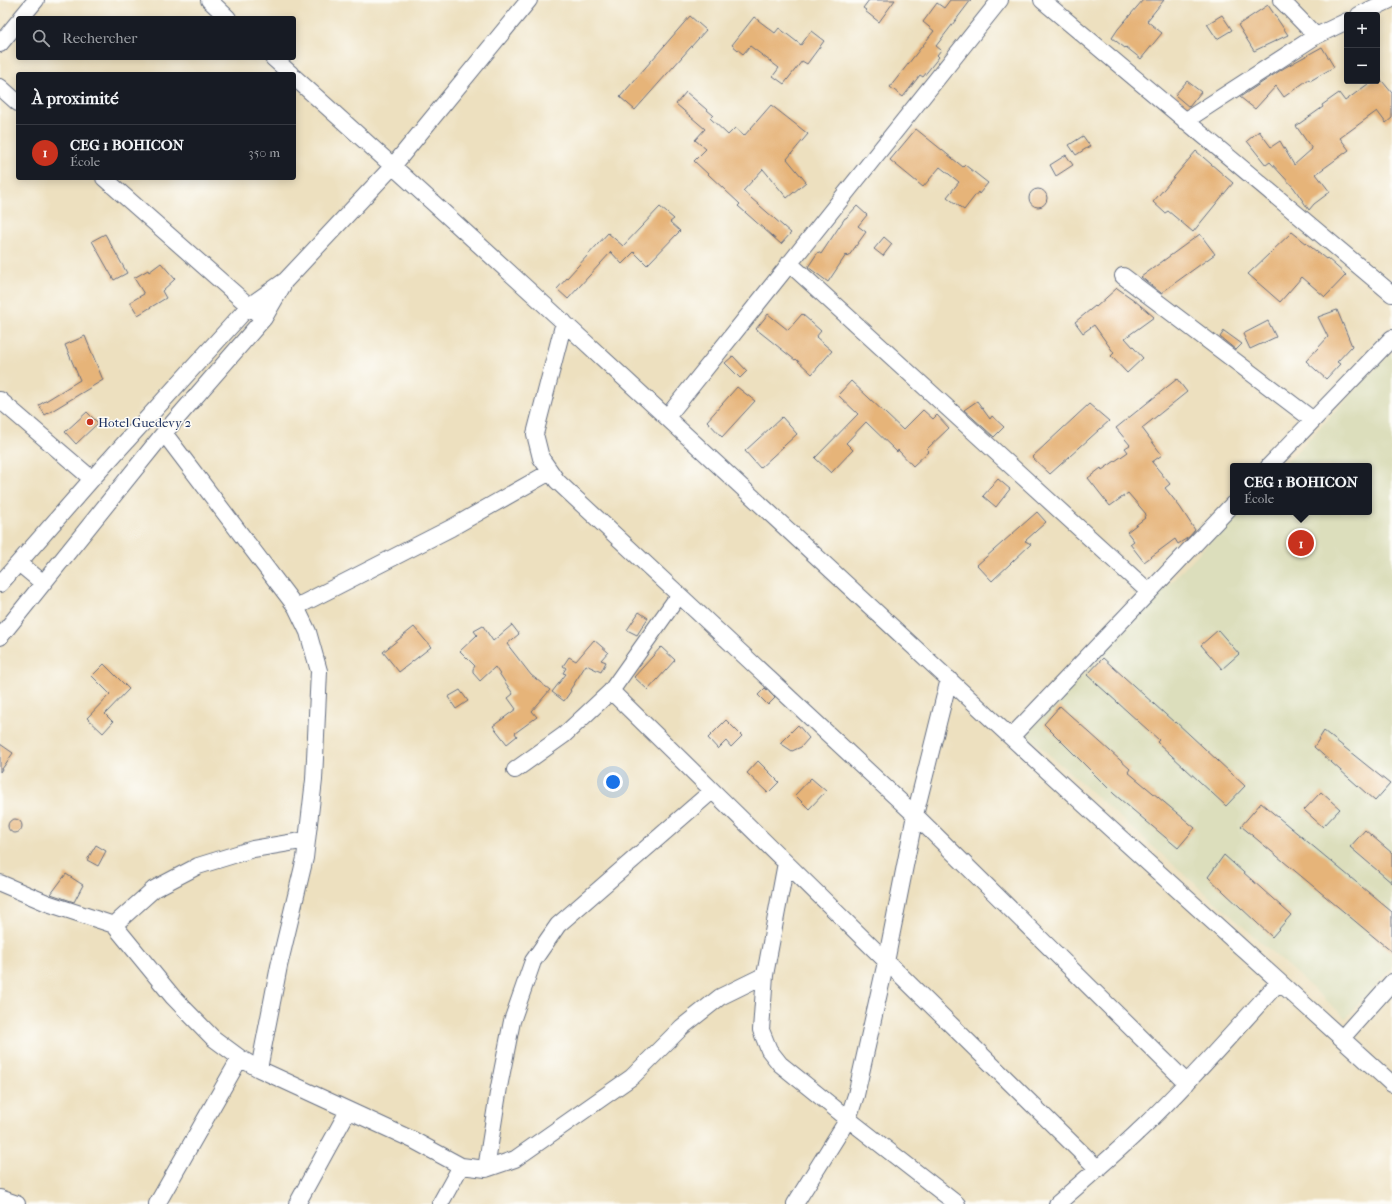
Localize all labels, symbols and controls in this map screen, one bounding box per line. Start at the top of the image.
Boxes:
map controls [1344,12,1380,84]
button: + [1344,12,1380,48]
search box [16,16,296,60]
icon: search [30,27,52,49]
text: Rechercher [62,29,137,47]
button: − [1344,48,1380,84]
text: À proximité [32,88,119,108]
text: CEG 1 BOHICON [70,136,184,154]
text: 1 [43,145,47,160]
text: 350 m [248,145,280,160]
text: École [70,154,100,169]
place label: Hotel Guedevy 2 [98,415,192,430]
marker: Hotel Guedevy 2 [85,417,95,427]
popup [1230,463,1372,515]
text: CEG 1 BOHICON [1244,473,1358,491]
text: École [1244,491,1274,506]
pin: 1 [1288,528,1314,558]
your location [603,772,623,792]

